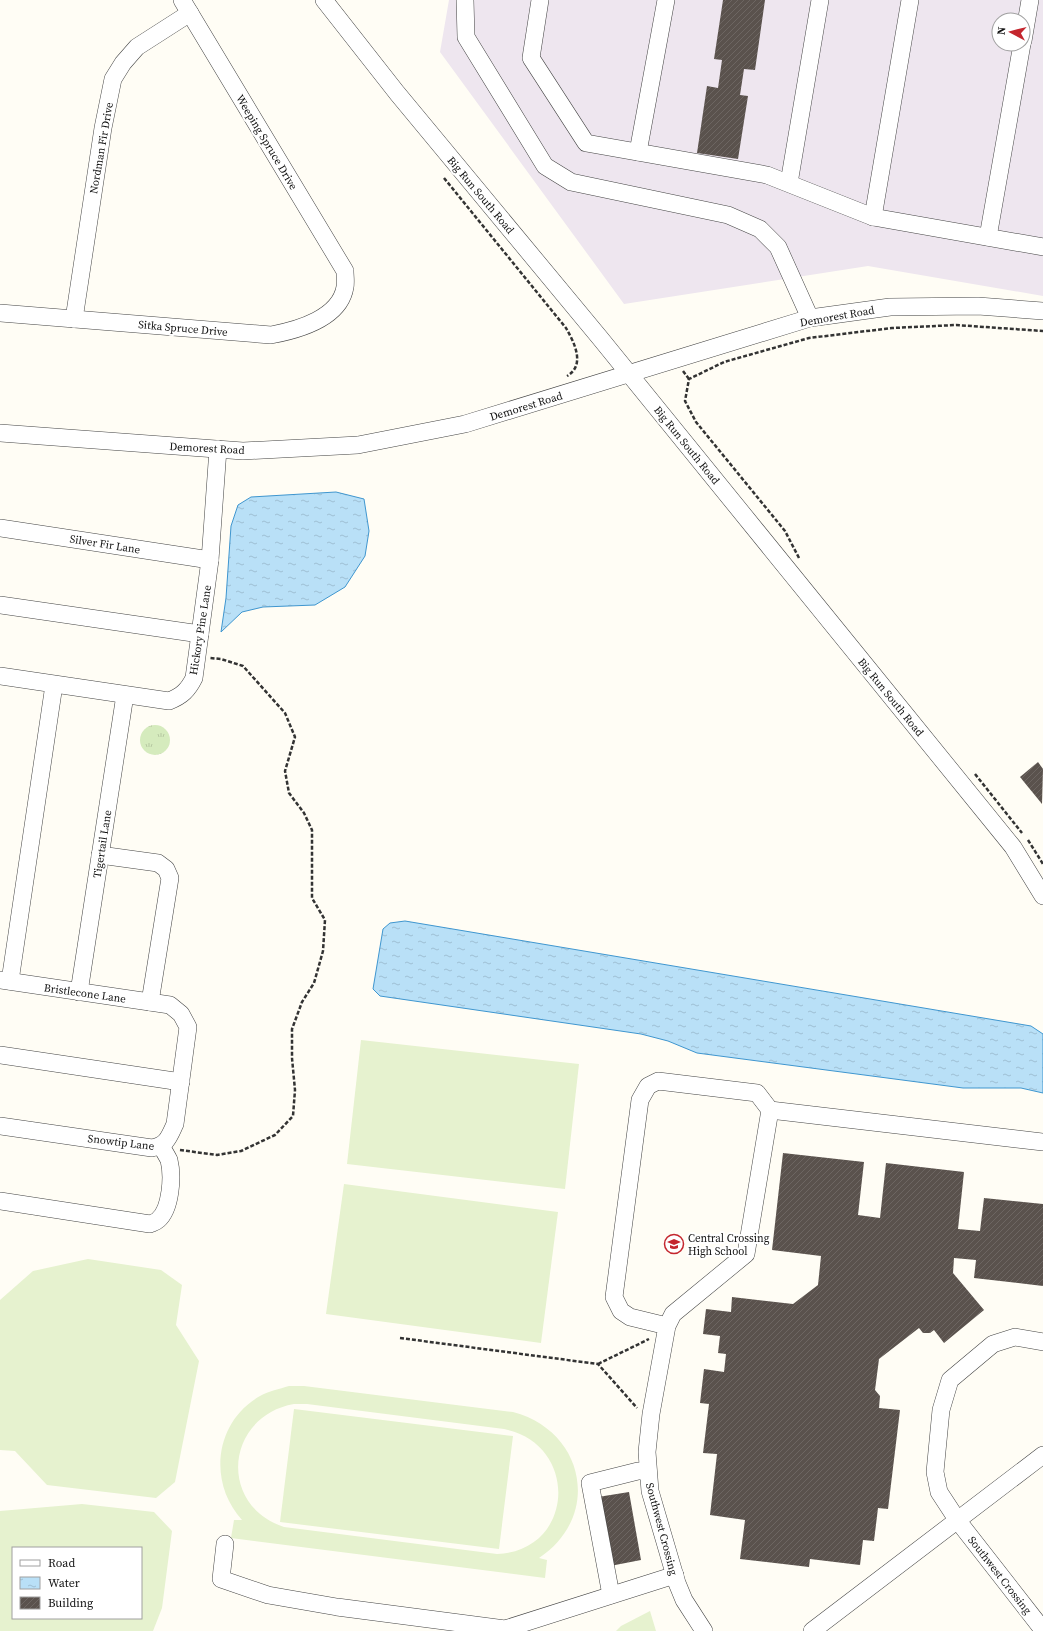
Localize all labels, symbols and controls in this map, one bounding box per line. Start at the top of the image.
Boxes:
north arrow [991,12,1031,52]
text: N [994,26,1010,36]
street label: Weeping Spruce Drive [232,92,301,193]
street label: Nordman Fir Drive [86,101,117,195]
street label: Big Run South Road [444,153,518,238]
street label: Demorest Road [799,302,876,330]
street label: Sitka Spruce Drive [138,317,229,340]
street label: Demorest Road [488,388,565,425]
street label: Big Run South Road [650,403,723,488]
street label: Demorest Road [169,439,246,458]
street label: Silver Fir Lane [69,532,142,558]
street label: Hickory Pine Lane [186,584,215,676]
street label: Big Run South Road [854,655,927,740]
street label: Tigertail Lane [90,809,115,879]
street label: Bristlecone Lane [43,980,127,1007]
street label: Snowtip Lane [87,1131,155,1154]
place label: Central Crossing High School [688,1231,770,1259]
school or university icon: Central Crossing High School [663,1233,685,1255]
street label: Southwest Crossing [642,1481,681,1577]
street label: Southwest Crossing [964,1533,1035,1618]
legend [12,1547,142,1619]
text: Road [48,1555,75,1571]
text: Water [48,1575,80,1591]
text: Building [48,1595,93,1611]

